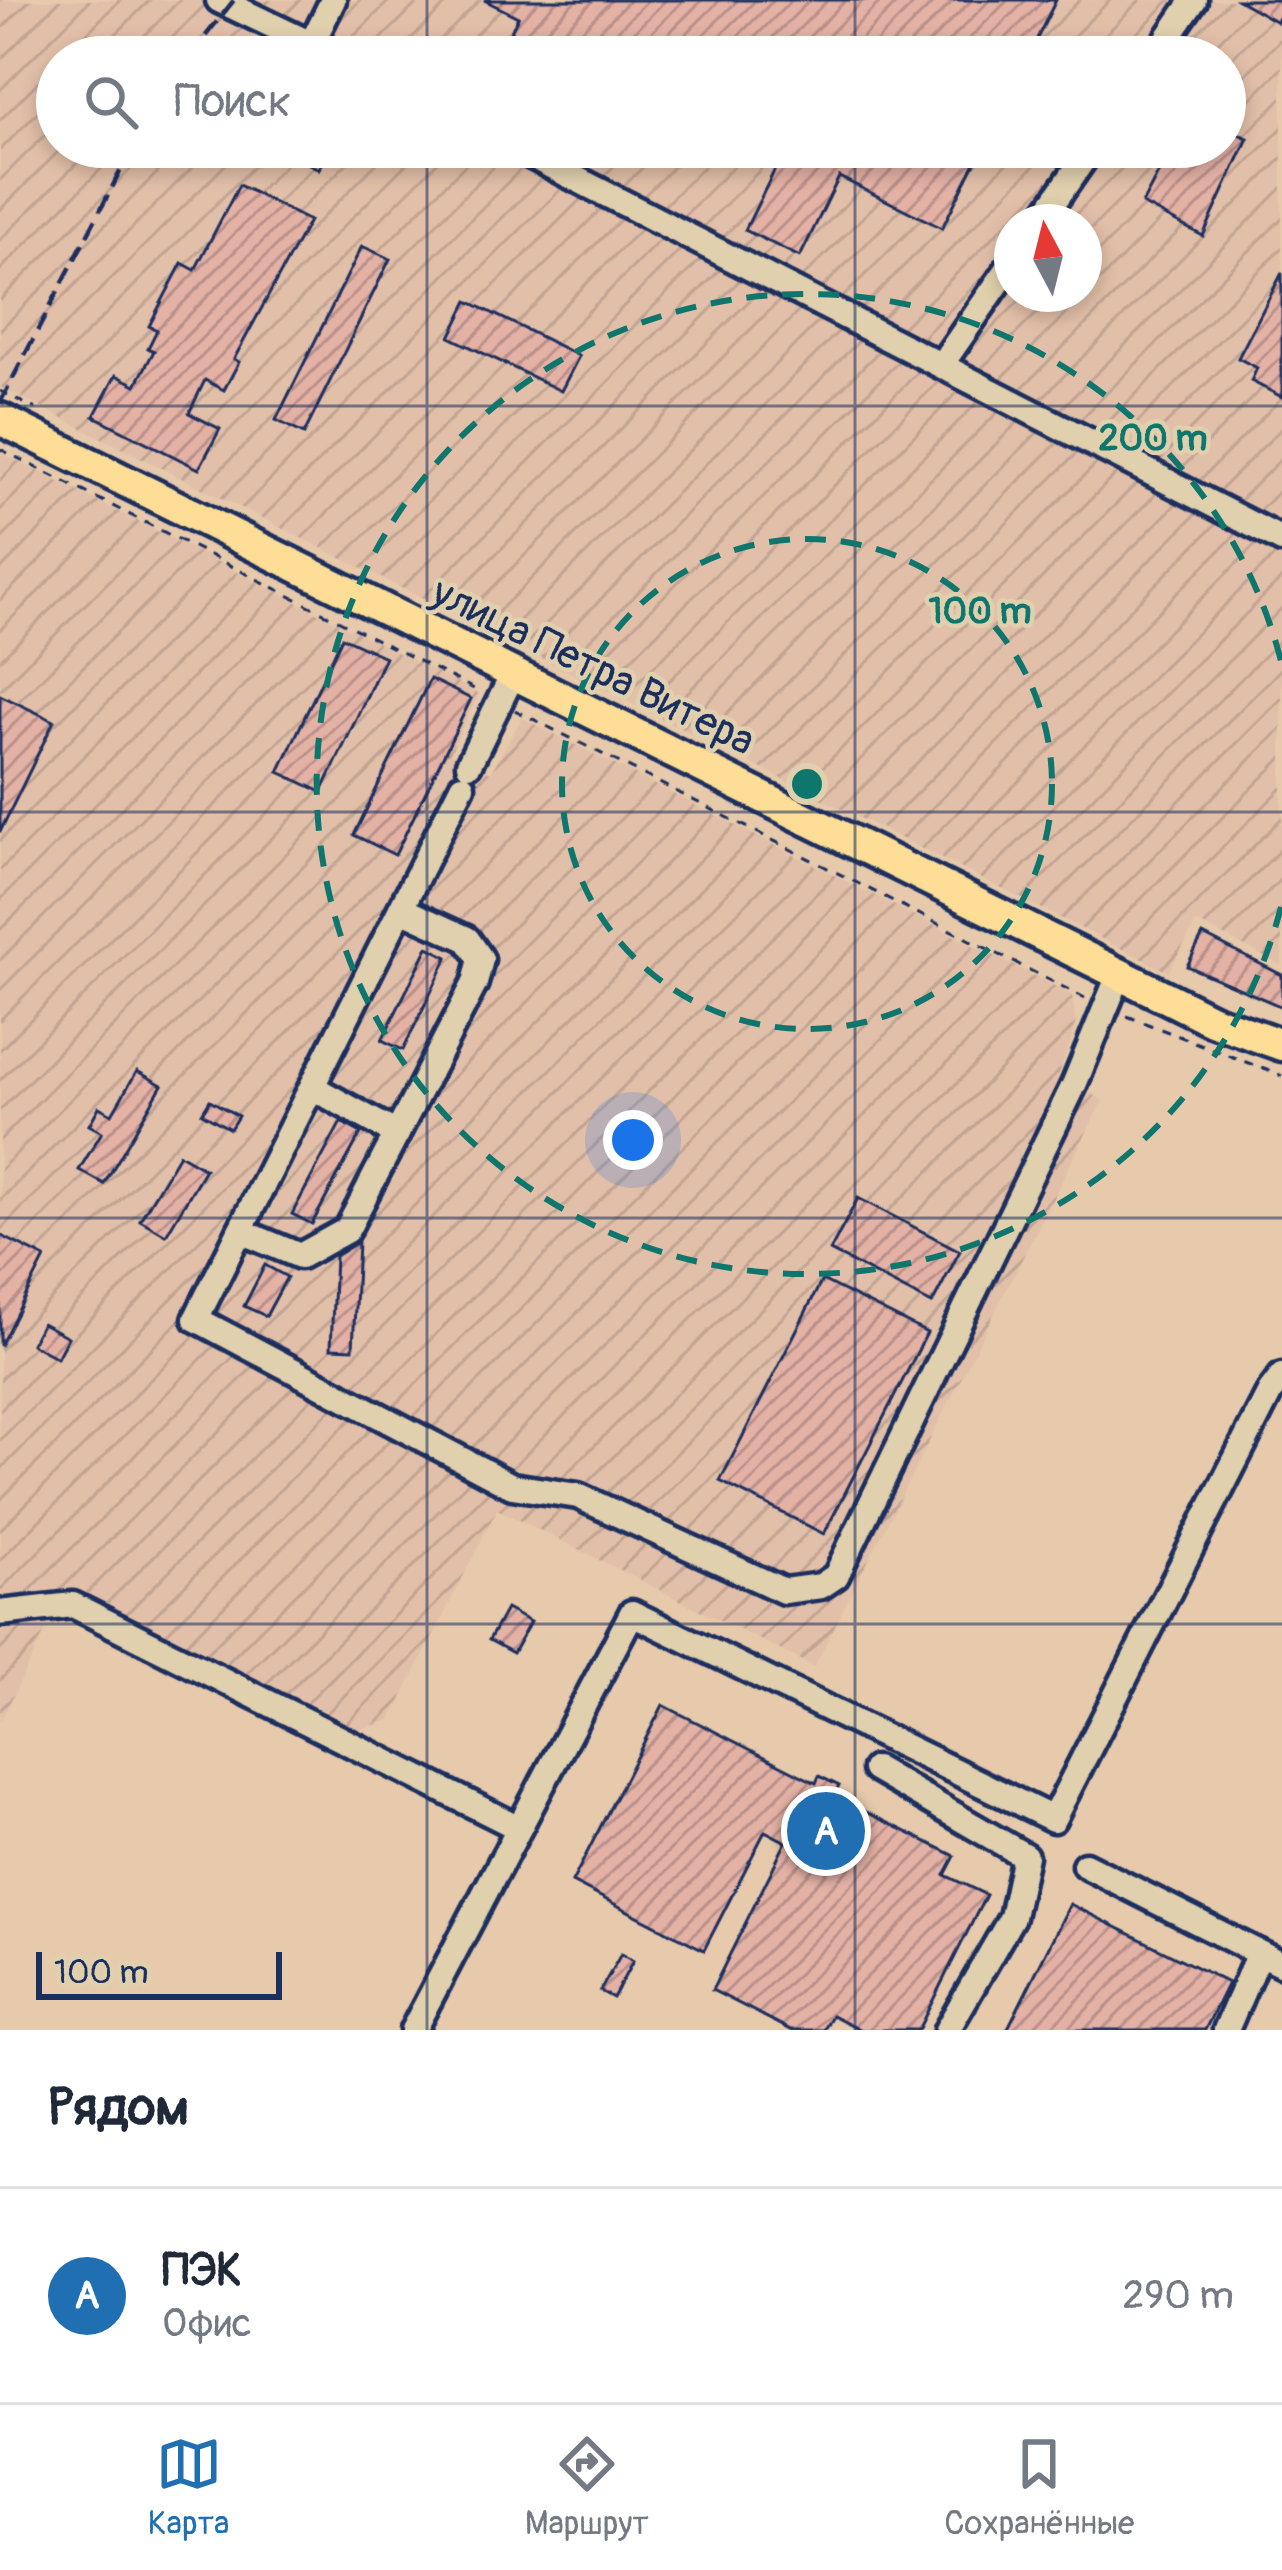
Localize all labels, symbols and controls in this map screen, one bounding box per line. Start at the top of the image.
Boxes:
search box [36,36,1246,168]
icon: search [78,69,144,135]
text: Поиск [174,74,291,130]
north arrow [994,204,1102,312]
text: 200 m [1098,416,1208,461]
street label: улица Петра Витера [422,566,763,768]
text: 100 m [928,589,1032,634]
centre of rings [786,763,828,805]
your location [603,1110,663,1170]
pin: A [787,1786,865,1876]
scale bar [36,1946,282,1999]
text: 100 m [54,1952,148,1993]
text: Рядом [48,2076,189,2140]
text: ПЭК [162,2243,242,2299]
text: A [74,2271,100,2320]
text: 290 m [1122,2271,1234,2320]
text: Офис [162,2299,251,2348]
tab: Карта [148,2431,229,2544]
tab: Маршрут [525,2431,649,2544]
tab: Сохранённые [944,2431,1134,2544]

